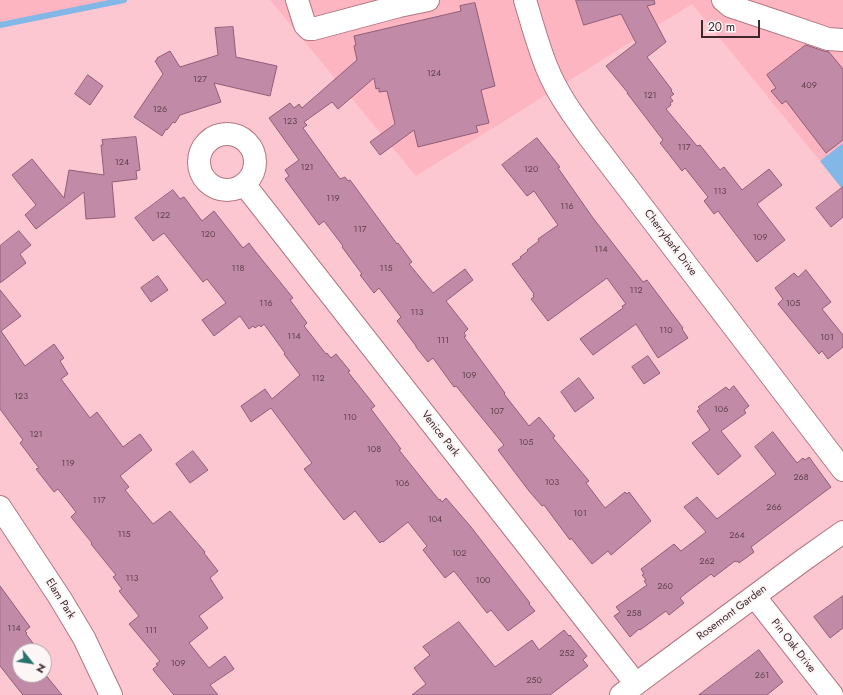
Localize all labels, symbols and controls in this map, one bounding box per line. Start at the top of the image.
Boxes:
scale bar [703,12,762,38]
text: 20 m [708,18,735,36]
house number: 124 [427,69,441,79]
house number: 127 [193,75,207,85]
house number: 409 [801,81,817,91]
house number: 121 [643,91,657,101]
house number: 126 [153,105,167,115]
house number: 123 [283,117,297,127]
house number: 117 [678,143,690,153]
house number: 124 [115,158,129,168]
house number: 121 [300,163,314,173]
house number: 120 [524,165,538,175]
house number: 113 [713,187,727,197]
house number: 119 [326,194,340,204]
house number: 116 [560,202,574,212]
street label: Cherrybark Drive [641,207,699,279]
house number: 122 [156,211,170,221]
house number: 117 [354,225,366,235]
house number: 120 [201,230,215,240]
house number: 109 [753,233,767,243]
house number: 114 [594,245,608,255]
house number: 118 [231,264,245,274]
house number: 115 [379,264,393,274]
house number: 112 [629,286,643,296]
house number: 116 [259,299,273,309]
house number: 105 [786,299,800,309]
house number: 113 [410,308,424,318]
house number: 110 [659,326,673,336]
house number: 114 [287,332,301,342]
house number: 101 [820,333,834,343]
house number: 111 [437,336,449,346]
house number: 109 [462,371,476,381]
house number: 112 [311,374,325,384]
house number: 123 [14,392,28,402]
house number: 106 [714,405,728,415]
house number: 107 [490,407,504,417]
street label: Venice Park [418,408,462,460]
house number: 110 [343,413,357,423]
house number: 121 [29,430,43,440]
house number: 105 [519,438,533,448]
house number: 108 [367,445,381,455]
house number: 119 [61,459,75,469]
house number: 268 [793,473,809,483]
house number: 103 [545,478,559,488]
house number: 106 [395,479,409,489]
house number: 117 [93,496,105,506]
house number: 266 [766,503,782,513]
house number: 101 [573,509,587,519]
house number: 104 [428,515,442,525]
house number: 115 [117,530,131,540]
house number: 264 [729,531,745,541]
house number: 102 [452,549,466,559]
house number: 262 [699,557,715,567]
house number: 113 [125,574,139,584]
street label: Elam Park [42,576,78,622]
house number: 100 [476,576,490,586]
house number: 260 [657,582,673,592]
street label: Rosemont Garden [695,582,769,644]
house number: 258 [626,609,642,619]
street label: Pin Oak Drive [768,617,818,675]
house number: 114 [7,624,21,634]
house number: 111 [145,626,157,636]
north arrow [12,643,52,683]
house number: 252 [559,649,575,659]
house number: 109 [171,659,185,669]
text: N [32,661,51,676]
house number: 261 [755,671,769,681]
house number: 250 [526,676,542,686]

